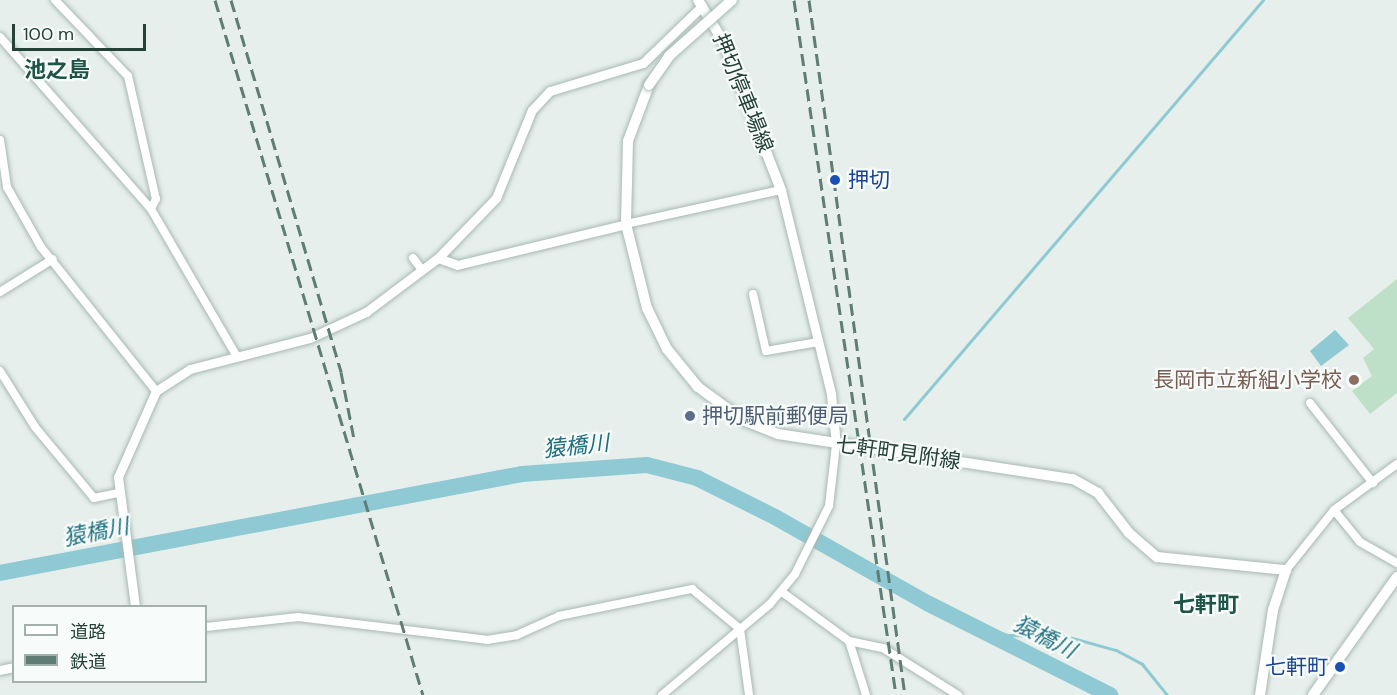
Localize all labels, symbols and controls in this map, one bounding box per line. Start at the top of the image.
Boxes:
scale bar [15,12,148,50]
text: 100 m [23,22,74,46]
street label: 押切停車場線 [708,30,778,156]
district label: 池之島 [24,57,90,83]
place label: 押切 [848,167,890,193]
marker: 押切 [826,171,844,189]
place label: 長岡市立新組小学校 [1153,367,1342,393]
marker: 長岡市立新組小学校 [1347,373,1361,387]
place label: 押切駅前郵便局 [702,403,849,429]
marker: 押切駅前郵便局 [683,409,697,423]
water label: 猿橋川 [542,429,610,463]
street label: 七軒町見附線 [834,432,962,474]
water label: 猿橋川 [61,513,131,551]
district label: 七軒町 [1173,592,1239,618]
legend [12,605,207,683]
water label: 猿橋川 [1010,610,1080,664]
text: 道路 [70,620,106,644]
text: 鉄道 [70,650,106,674]
place label: 七軒町 [1265,654,1328,680]
marker: 七軒町 [1333,660,1347,674]

